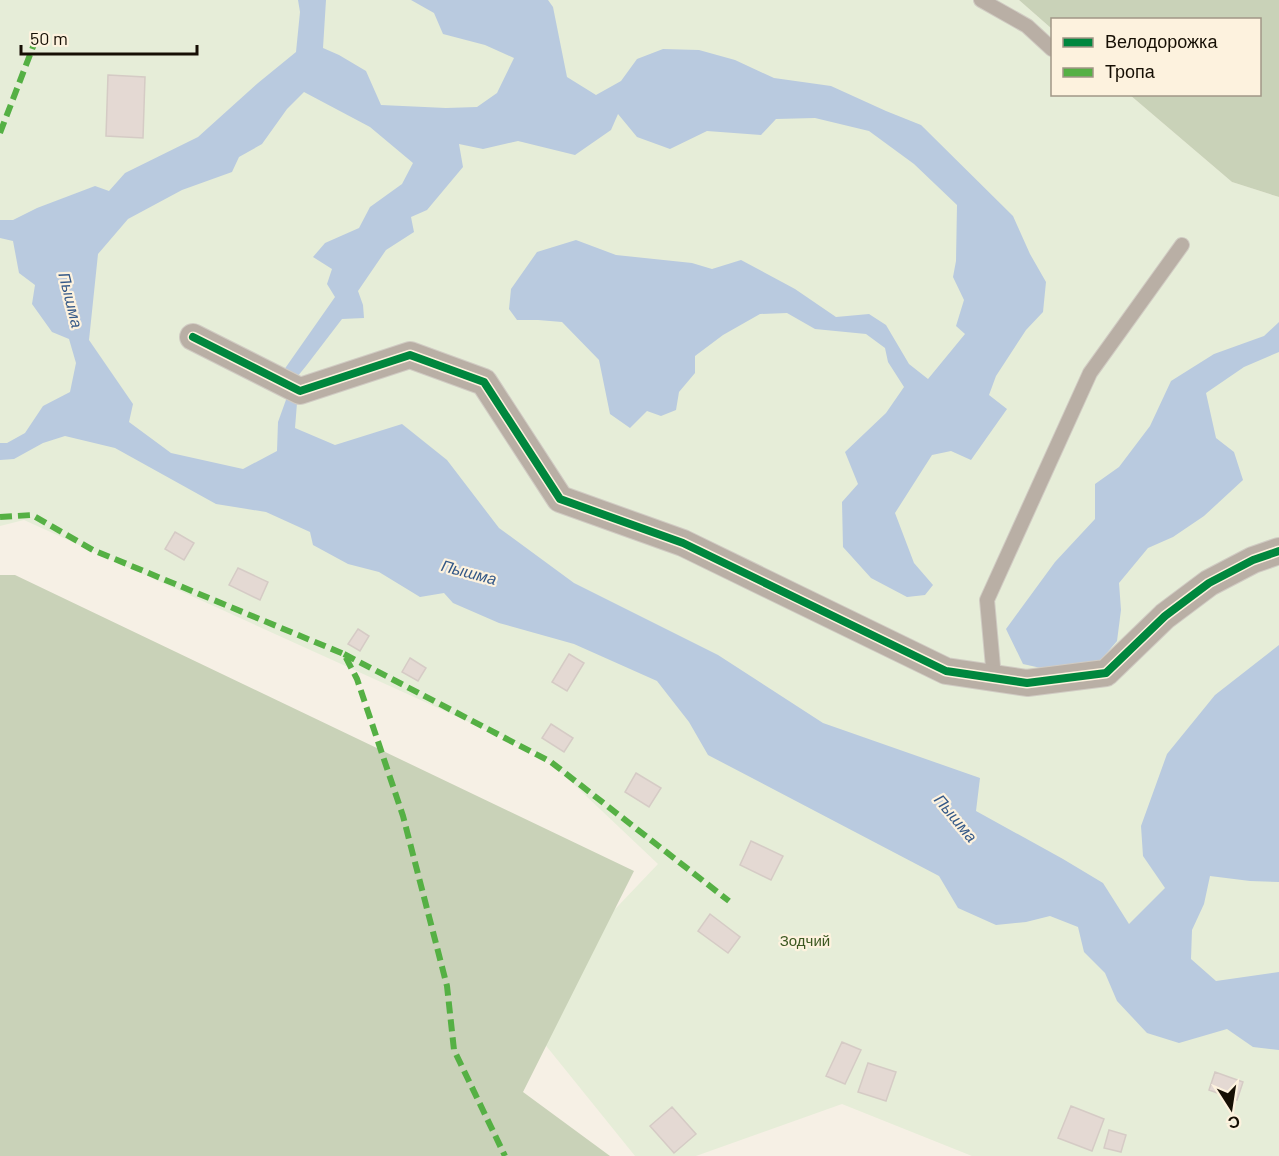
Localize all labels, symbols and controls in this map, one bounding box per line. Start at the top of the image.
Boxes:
scale bar [21,18,196,56]
legend [1051,18,1261,96]
text: 50 m [30,27,68,49]
text: Велодорожка [1105,30,1218,52]
text: Тропа [1105,60,1156,82]
water label: Пышма [55,270,88,330]
water label: Пышма [439,555,499,588]
water label: Пышма [931,790,982,846]
park label: Зодчий [780,931,830,949]
north arrow [1201,1078,1261,1138]
text: С [1226,1113,1242,1134]

